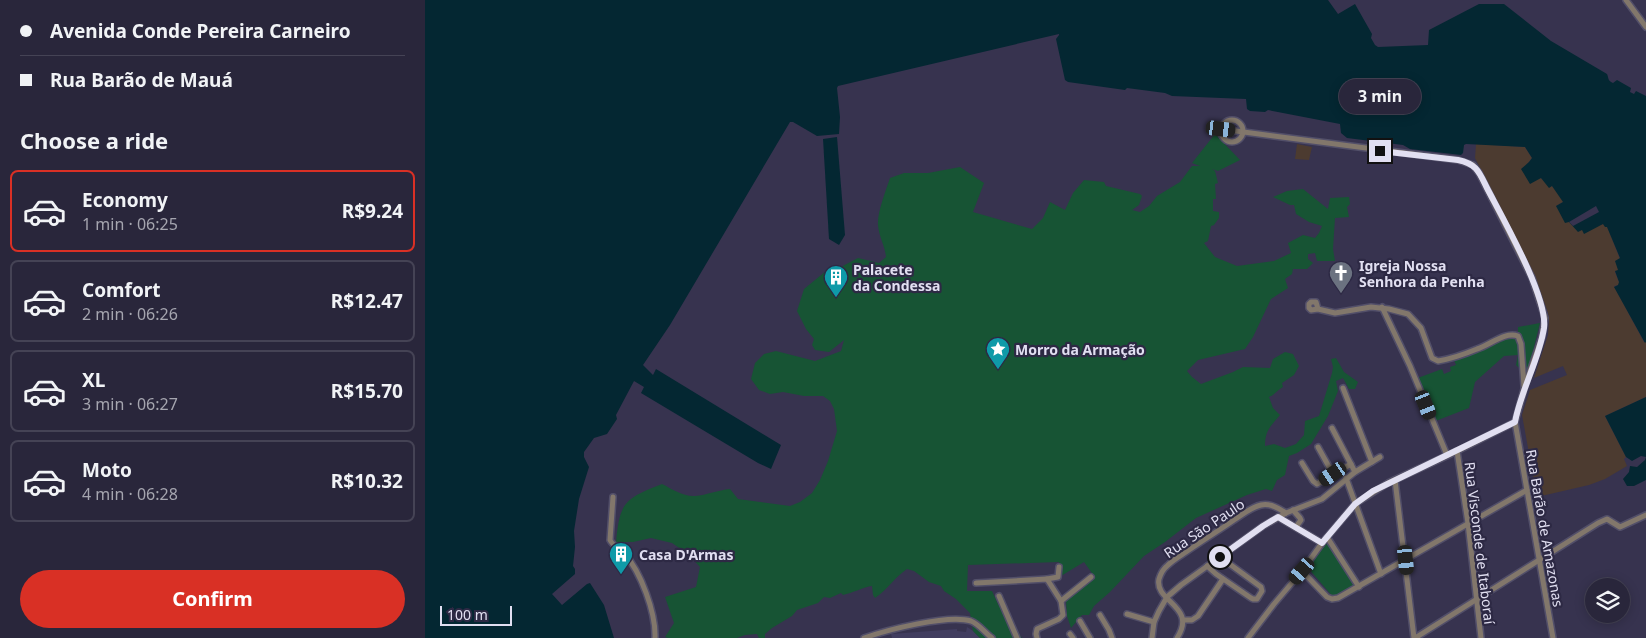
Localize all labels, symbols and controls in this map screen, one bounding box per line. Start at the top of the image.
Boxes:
text: Avenida Conde Pereira Carneiro [50,18,351,44]
text: Rua Barão de Mauá [50,67,233,93]
callout: 3 min [1339,78,1421,114]
text: 3 min [1358,85,1402,107]
car [1205,120,1236,138]
text: Choose a ride [20,125,168,155]
route end [1369,140,1391,162]
text: Economy [82,187,168,213]
icon: car [22,189,67,234]
text: R$9.24 [342,198,403,224]
text: 1 min · 06:25 [82,213,178,235]
place label: Igreja Nossa Senhora da Penha [1359,256,1485,291]
place label: Palacete da Condessa [853,260,940,295]
church icon: Igreja Nossa Senhora da Penha [1328,260,1354,294]
building icon: Palacete da Condessa [823,264,849,298]
text: Comfort [82,277,161,303]
icon: car [22,279,67,324]
text: R$12.47 [331,288,403,314]
text: 2 min · 06:26 [82,303,178,325]
place icon: Morro da Armação [985,336,1011,370]
place label: Morro da Armação [1015,340,1145,359]
text: XL [82,367,105,393]
icon: car [22,369,67,414]
text: R$15.70 [331,378,403,404]
car [1413,388,1438,422]
text: 3 min · 06:27 [82,393,178,415]
street label: Rua Barão de Amazonas [1522,448,1568,609]
text: Moto [82,457,132,483]
icon: car [22,459,67,504]
car [1316,459,1349,489]
street label: Rua Visconde de Itaboraí [1461,461,1499,626]
text: R$10.32 [331,468,403,494]
text: 4 min · 06:28 [82,483,178,505]
street label: Rua São Paulo [1160,494,1248,562]
building icon: Casa D'Armas [608,541,634,575]
car [1396,544,1415,576]
place label: Casa D'Armas [639,545,733,564]
route start [1209,546,1231,568]
car [1286,555,1317,587]
button: Confirm [20,570,405,628]
map controls [1585,578,1630,623]
button: layers [1585,578,1630,623]
scale bar [440,603,513,626]
text: 100 m [447,605,488,624]

